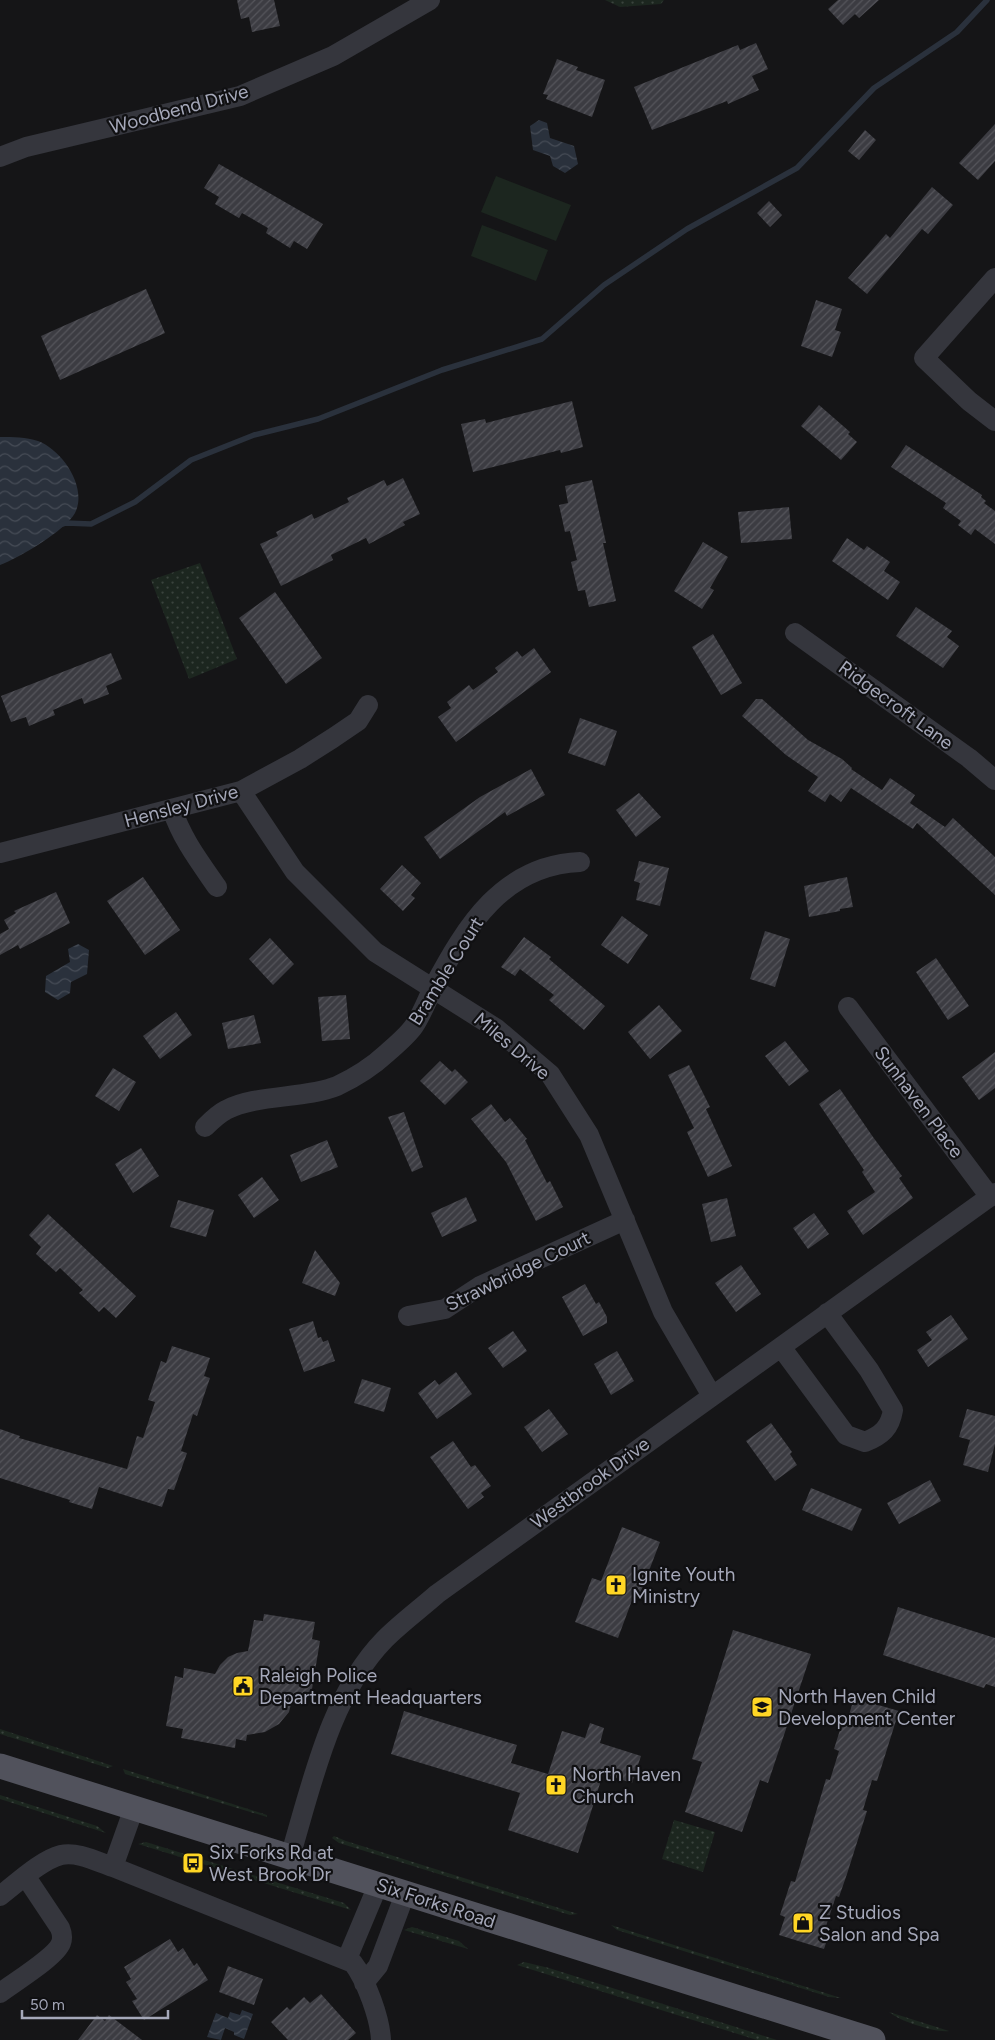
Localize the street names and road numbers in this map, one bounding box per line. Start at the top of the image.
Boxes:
street label: Woodbend Drive [107,79,251,139]
street label: Ridgecroft Lane [834,656,958,754]
street label: Hensley Drive [122,780,240,832]
street label: Bramble Court [404,913,488,1029]
street label: Miles Drive [469,1007,555,1085]
street label: Sunhaven Place [870,1042,968,1162]
street label: Strawbridge Court [442,1226,594,1316]
street label: Westbrook Drive [526,1432,654,1534]
street label: Six Forks Road [374,1873,498,1933]

